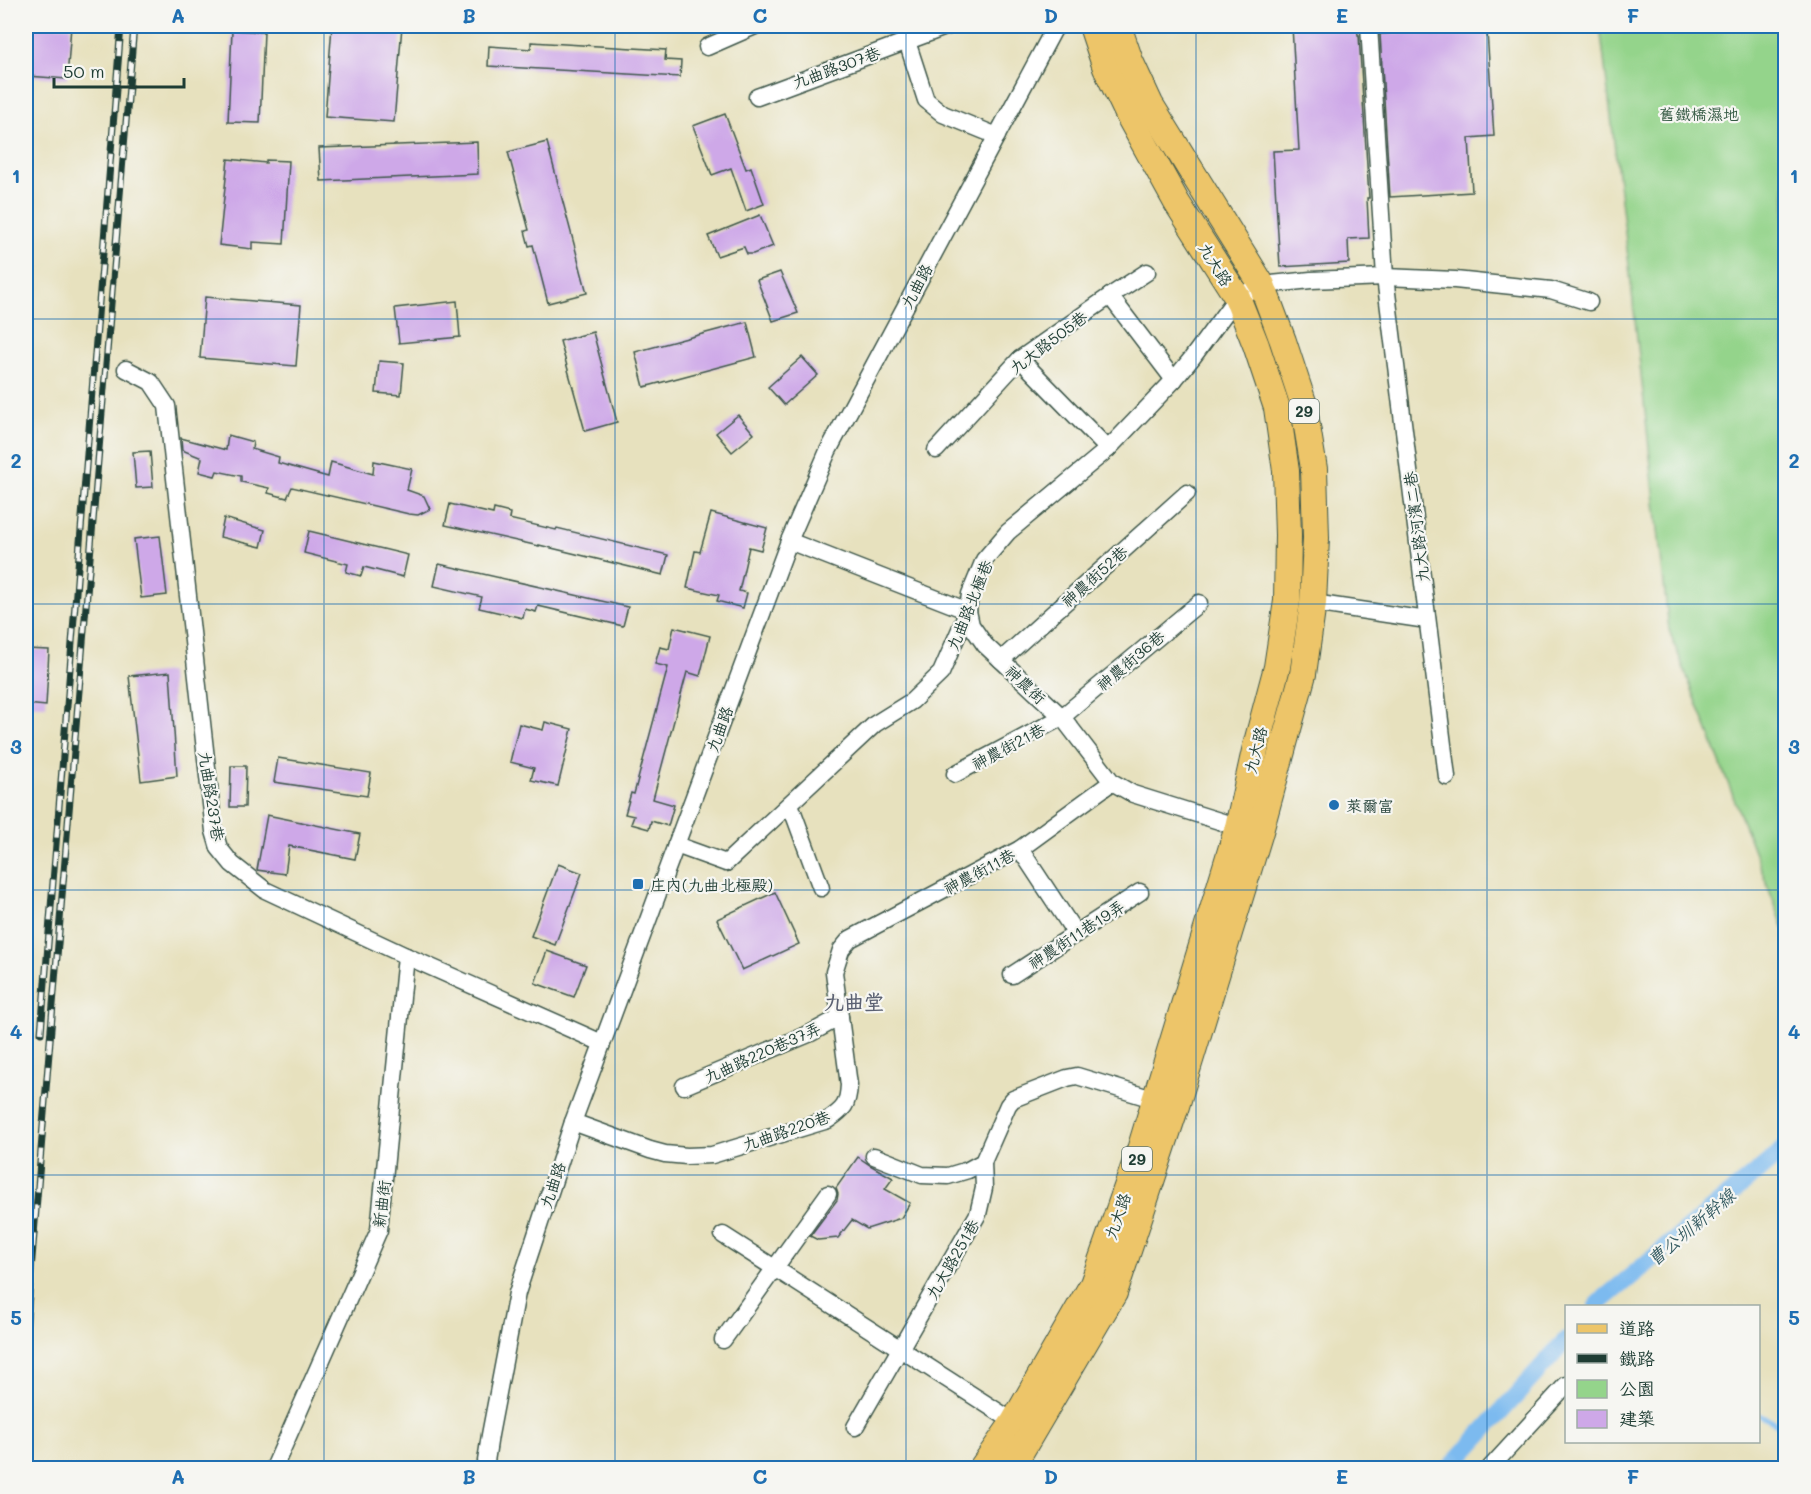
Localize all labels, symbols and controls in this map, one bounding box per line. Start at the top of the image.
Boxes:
text: A [171,2,185,28]
text: B [462,2,476,28]
text: C [753,2,768,28]
text: D [1044,2,1058,28]
text: E [1336,2,1348,28]
text: F [1627,2,1640,28]
street label: 九曲路307巷 [789,41,883,93]
scale bar [54,51,184,89]
text: 50 m [63,59,105,83]
park label: 舊鐵橋濕地 [1659,103,1739,124]
text: 1 [12,162,20,188]
text: 1 [1790,162,1798,188]
street label: 九大路 [1194,238,1238,290]
street label: 九曲路 [895,260,937,312]
street label: 九大路505巷 [1005,306,1091,378]
road number: 29 [1289,399,1319,423]
text: 2 [10,447,22,473]
text: 2 [1788,447,1800,473]
street label: 九大路河濱二巷 [1399,470,1433,584]
street label: 神農街52巷 [1056,541,1132,611]
street label: 九曲路北極巷 [941,557,997,653]
street label: 神農街36巷 [1091,625,1169,695]
street label: 神農街 [1001,660,1051,708]
street label: 九曲路 [701,703,737,755]
street label: 神農街21巷 [968,718,1048,774]
street label: 九大路 [1239,724,1271,776]
text: 3 [10,733,22,759]
text: 3 [1788,733,1800,759]
street label: 九曲路237巷 [194,749,230,843]
place label: 萊爾富 [1346,795,1394,816]
marker: 萊爾富 [1327,798,1341,812]
street label: 神農街11巷 [939,843,1019,899]
place label: 庄內(九曲北極殿) [650,874,773,895]
marker: 庄內(九曲北極殿) [631,877,645,891]
street label: 神農街11巷19弄 [1024,895,1128,973]
district label: 九曲堂 [824,988,884,1014]
street label: 九曲路220巷37弄 [700,1017,824,1087]
text: 4 [10,1018,23,1044]
text: 4 [1788,1018,1801,1044]
street label: 九曲路220巷 [739,1105,833,1155]
road number: 29 [1122,1147,1152,1171]
street label: 九曲路 [535,1159,569,1211]
street label: 新曲街 [368,1179,394,1229]
water label: 曹公圳新幹線 [1642,1182,1741,1271]
street label: 九大路 [1099,1190,1135,1242]
street label: 九大路251巷 [921,1215,983,1303]
text: 5 [10,1304,22,1330]
text: 5 [1788,1304,1800,1330]
legend [1565,1305,1760,1443]
text: 道路 [1619,1316,1655,1340]
text: 鐵路 [1619,1346,1655,1370]
text: 公園 [1619,1376,1655,1400]
text: 建築 [1619,1406,1655,1430]
text: A [171,1463,185,1489]
text: B [462,1463,476,1489]
text: C [753,1463,768,1489]
text: D [1044,1463,1058,1489]
text: E [1336,1463,1348,1489]
text: F [1627,1463,1640,1489]

